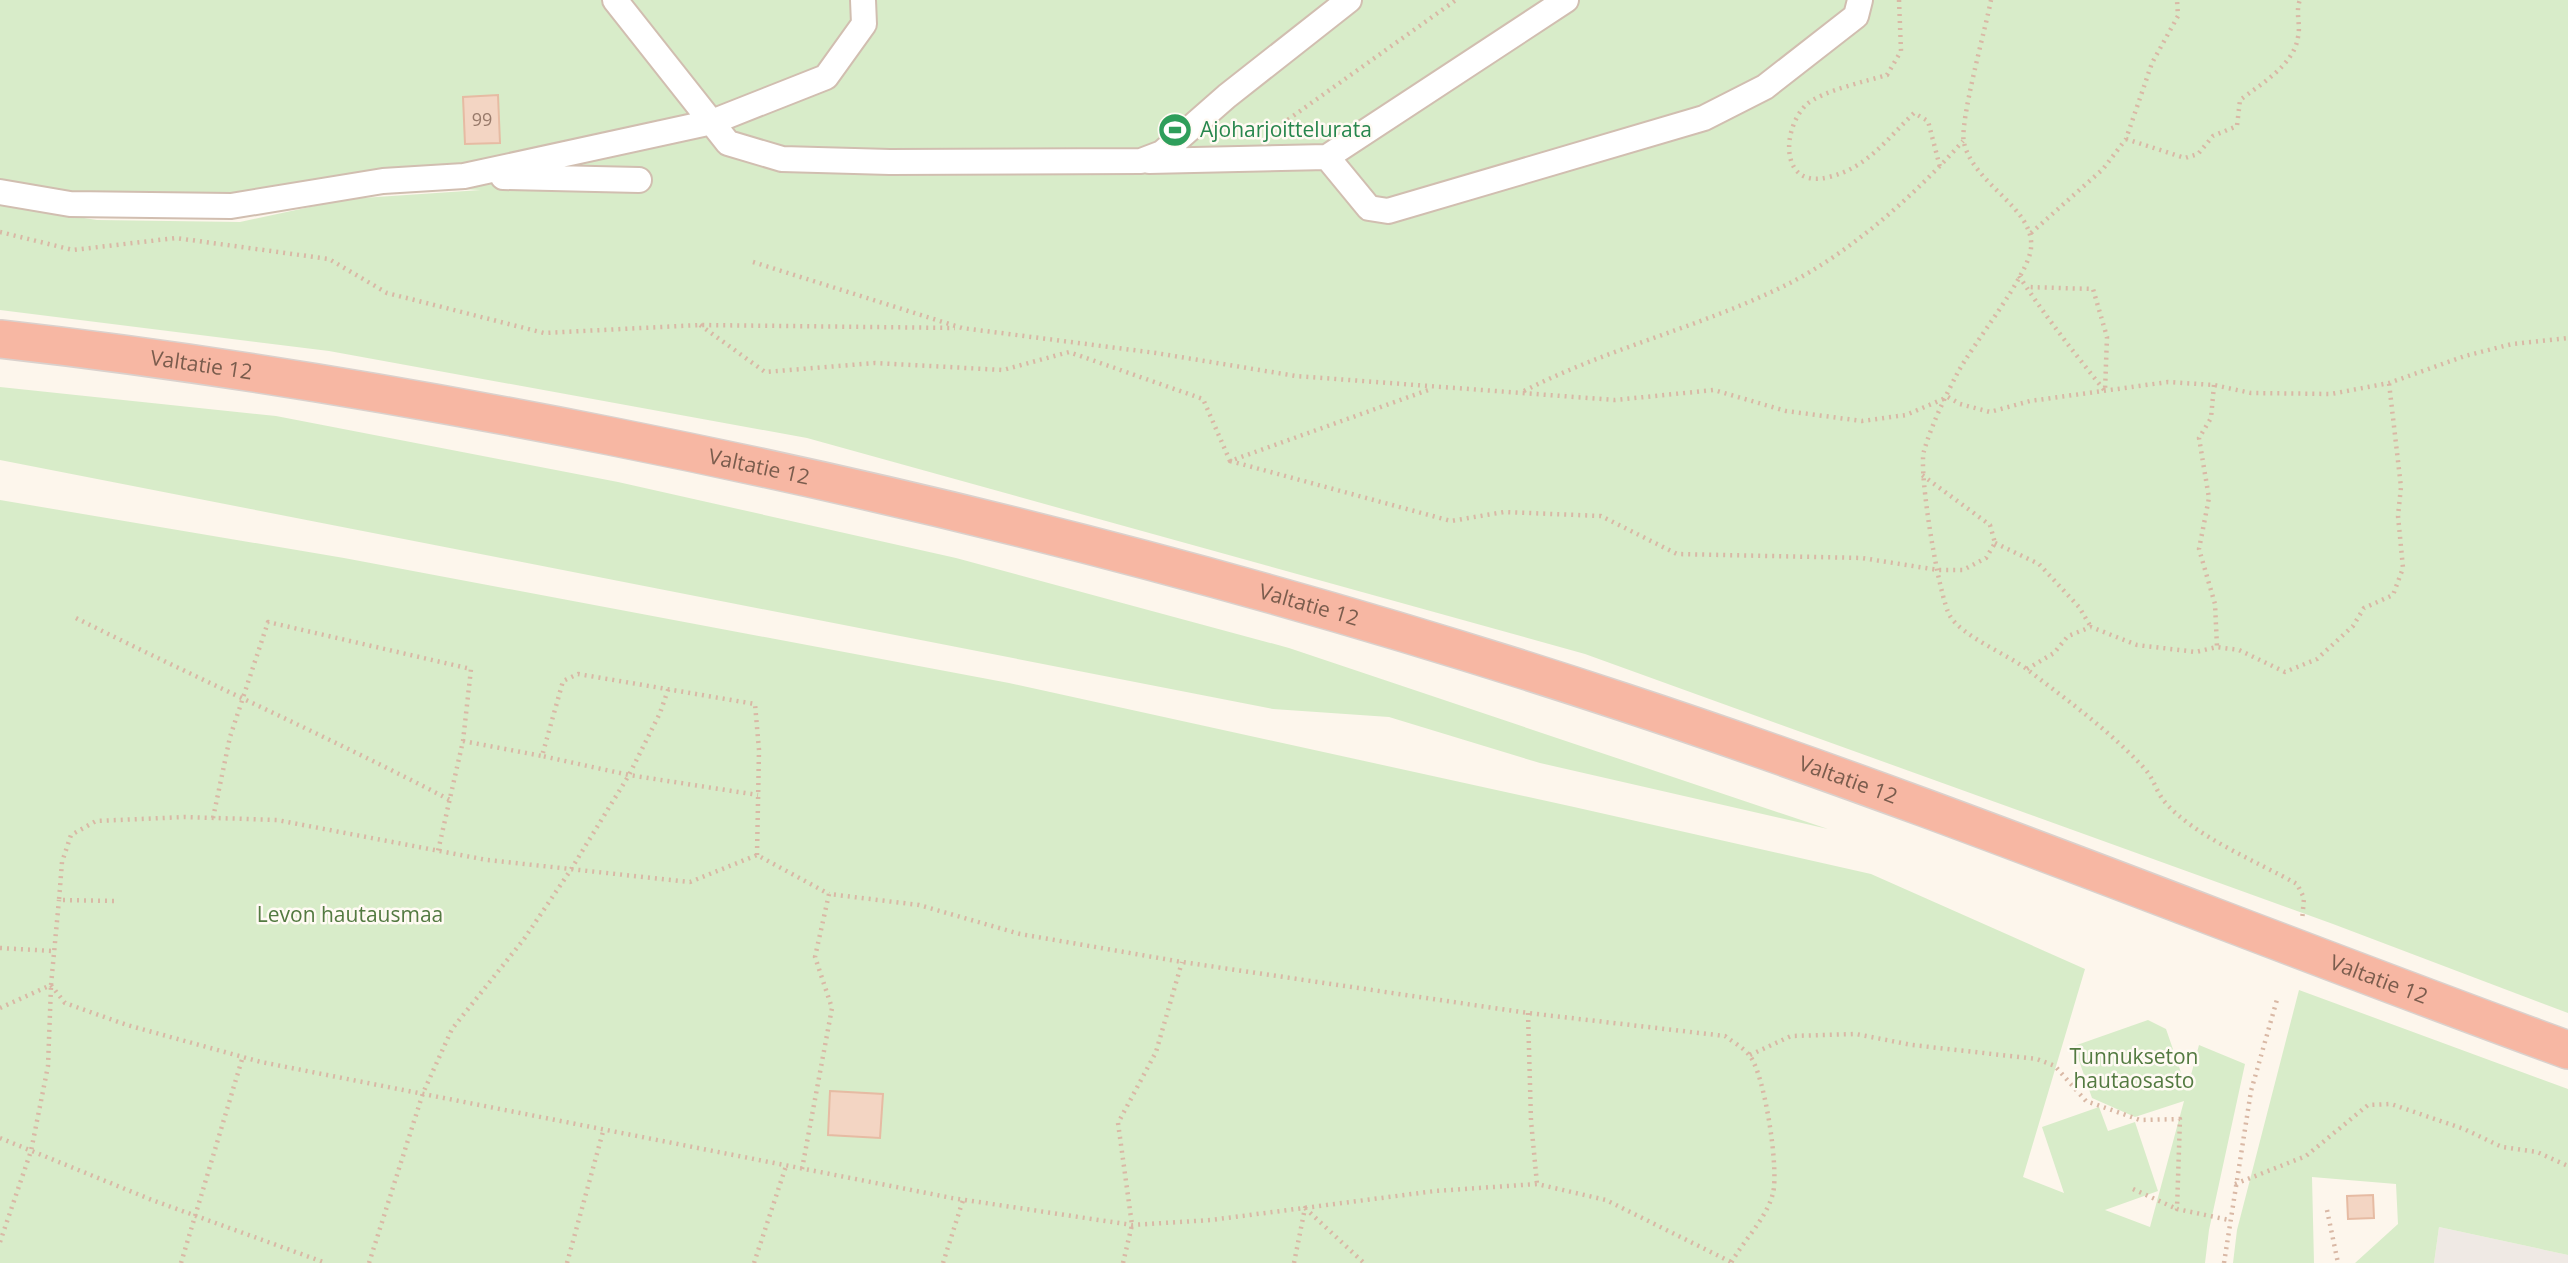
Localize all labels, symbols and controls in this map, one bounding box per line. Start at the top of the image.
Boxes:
house number: 99 [472,107,492,131]
sports icon: Ajoharjoittelurata [1156,111,1194,149]
place label: Ajoharjoittelurata [1200,115,1372,143]
street label: Valtatie 12 [149,343,254,385]
street label: Valtatie 12 [706,442,812,491]
street label: Valtatie 12 [1256,577,1362,632]
street label: Valtatie 12 [1795,748,1902,810]
park label: Levon hautausmaa [257,900,443,928]
street label: Valtatie 12 [2326,947,2432,1010]
park label: Tunnukseton hautaosasto [2070,1042,2198,1094]

